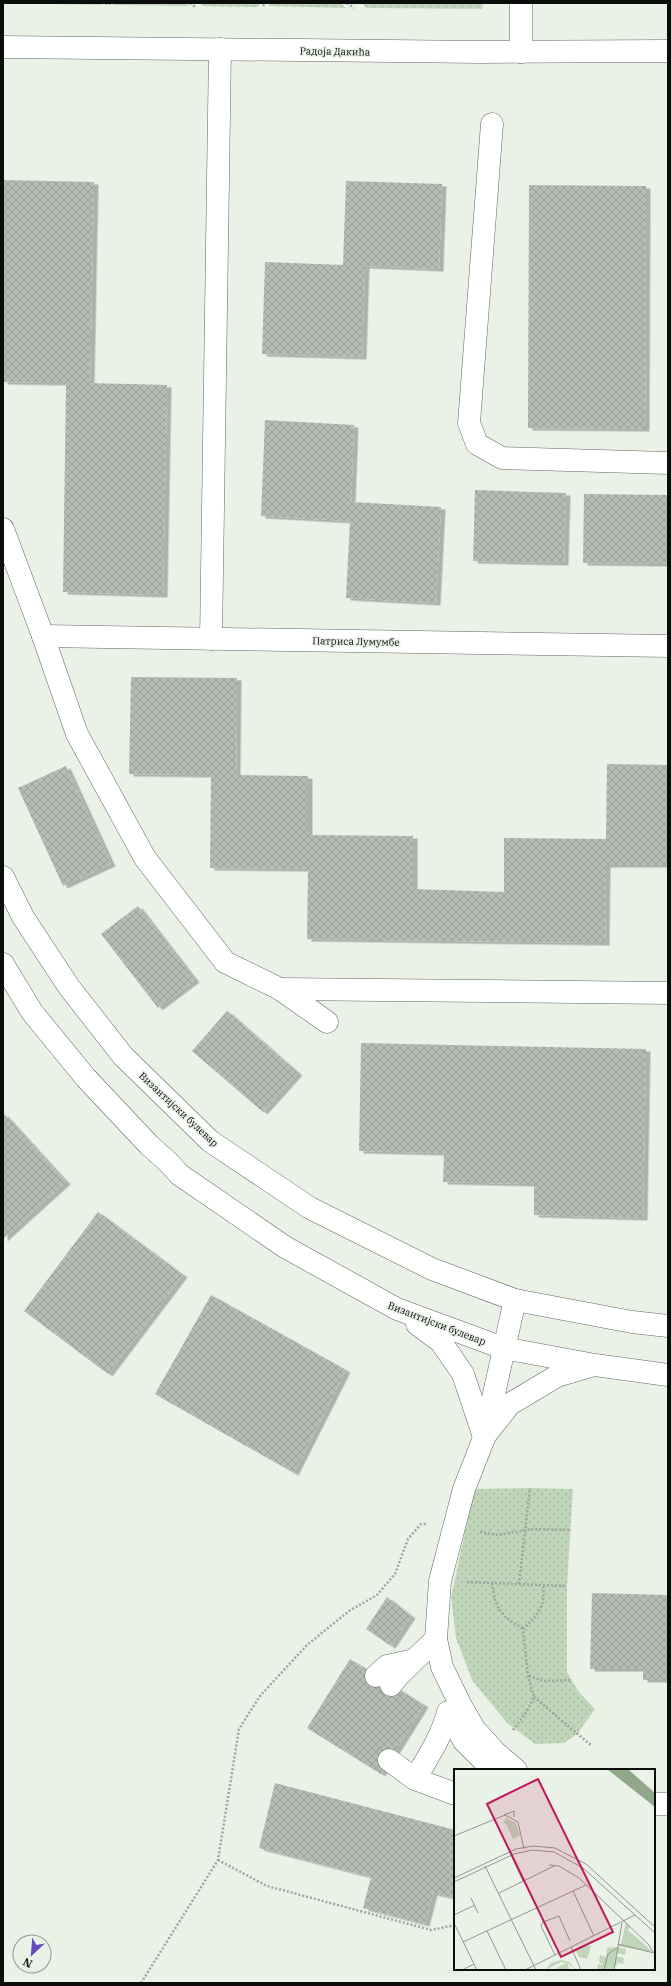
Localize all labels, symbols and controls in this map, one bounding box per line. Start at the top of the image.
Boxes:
street label: Радоја Дакића [300,44,371,59]
street label: Патриса Лумумбе [312,634,400,649]
street label: Византијски булевар [136,1069,221,1150]
street label: Византијски булевар [386,1299,488,1348]
inset map [454,1769,655,1970]
north arrow [12,1934,52,1974]
text: N [20,1955,35,1971]

